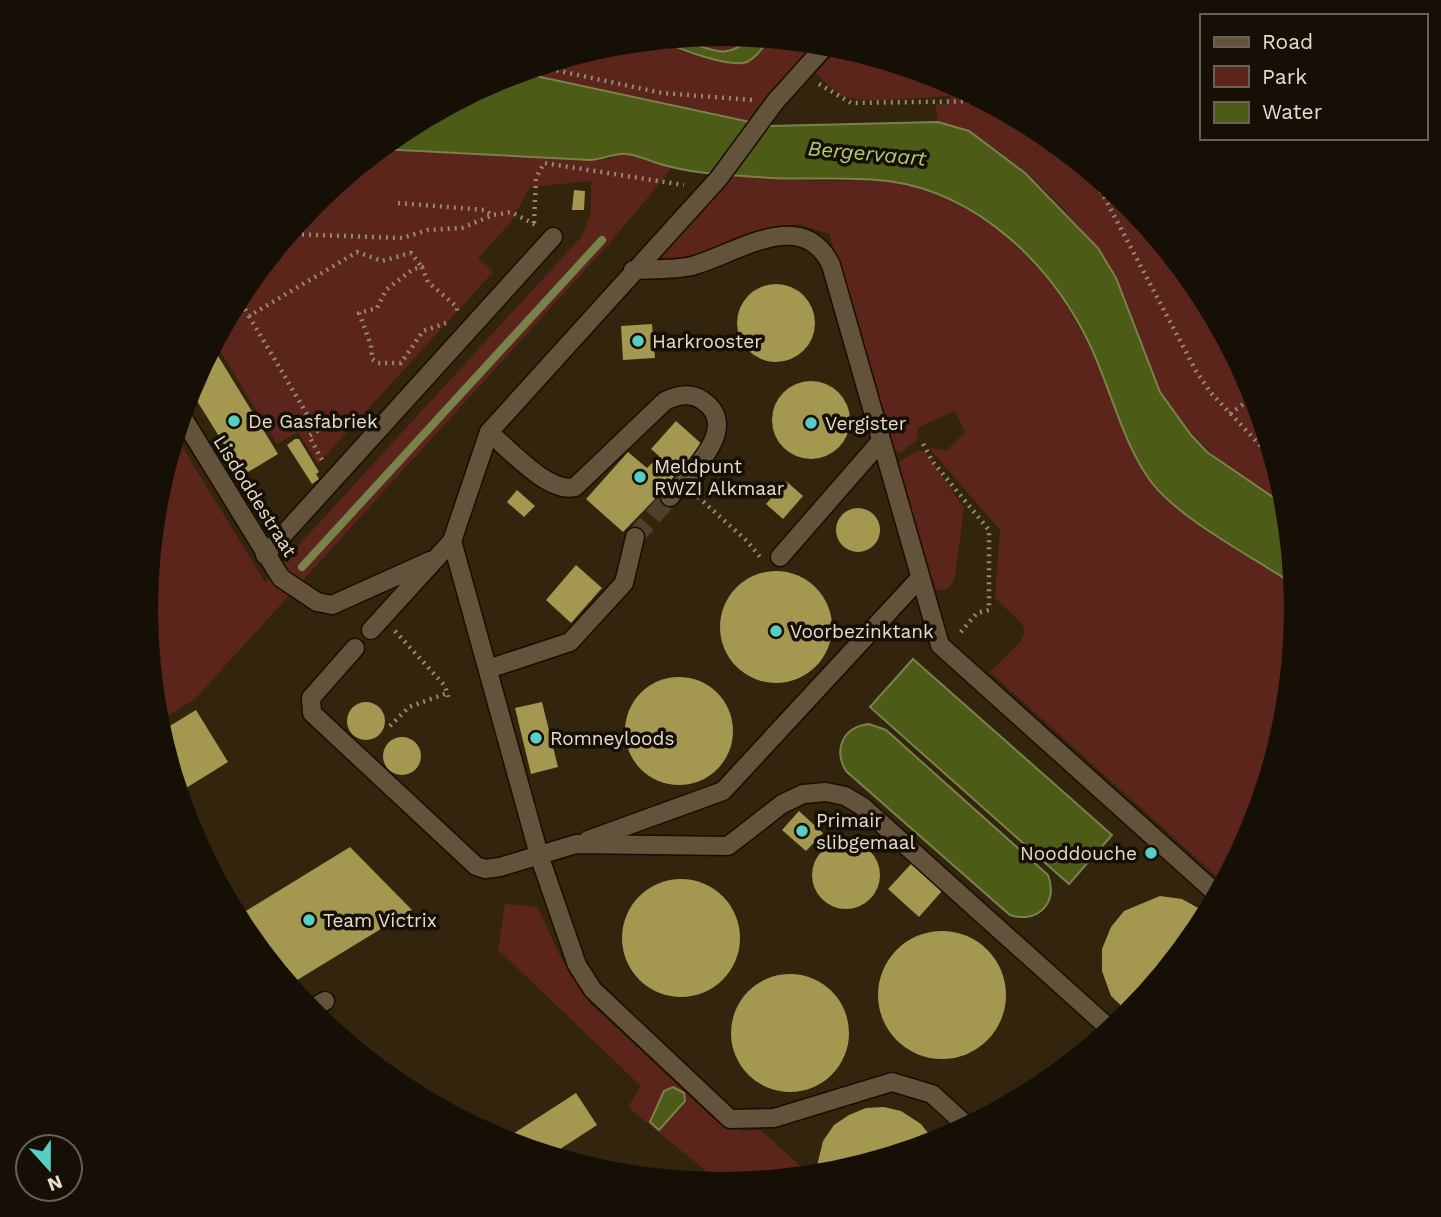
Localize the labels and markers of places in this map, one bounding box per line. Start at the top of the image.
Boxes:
place label: Harkrooster [652,330,762,353]
marker: Harkrooster [630,333,646,349]
place label: De Gasfabriek [248,410,378,433]
place label: Vergister [825,412,907,435]
marker: De Gasfabriek [226,413,242,429]
marker: Vergister [803,415,819,431]
place label: Meldpunt RWZI Alkmaar [654,455,785,500]
marker: Meldpunt RWZI Alkmaar [632,469,648,485]
place label: Voorbezinktank [790,620,934,643]
marker: Voorbezinktank [768,623,784,639]
place label: Romneyloods [550,727,674,750]
marker: Romneyloods [528,730,544,746]
place label: Primair slibgemaal [816,809,915,854]
marker: Primair slibgemaal [794,823,810,839]
place label: Nooddouche [1020,842,1137,865]
marker: Nooddouche [1143,845,1159,861]
place label: Team Victrix [323,909,437,932]
marker: Team Victrix [301,912,317,928]

